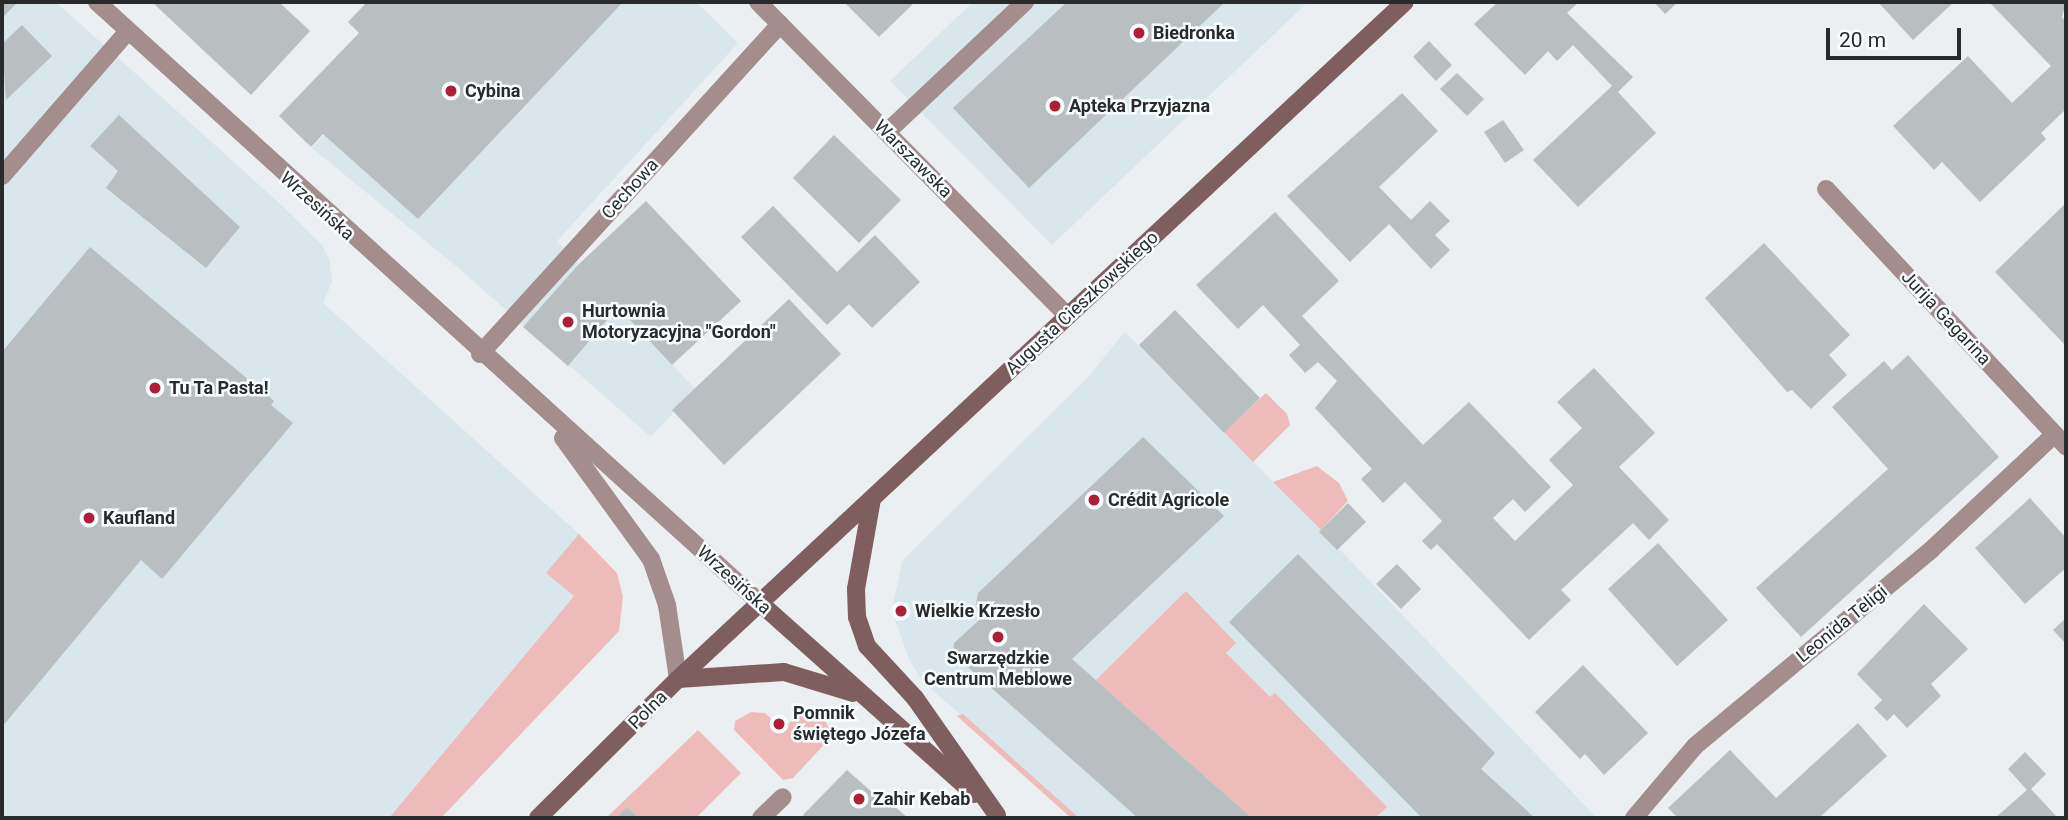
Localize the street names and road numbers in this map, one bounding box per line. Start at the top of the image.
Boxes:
street label: Warszawska [870,116,956,202]
street label: Cechowa [597,154,663,224]
street label: Wrzesińska [276,167,358,245]
street label: Augusta Cieszkowskiego [1001,227,1163,379]
street label: Jurija Gagarina [1897,266,1995,370]
street label: Wrzesińska [693,541,775,619]
street label: Leonida Teligi [1792,581,1892,667]
street label: Polna [624,686,672,734]

